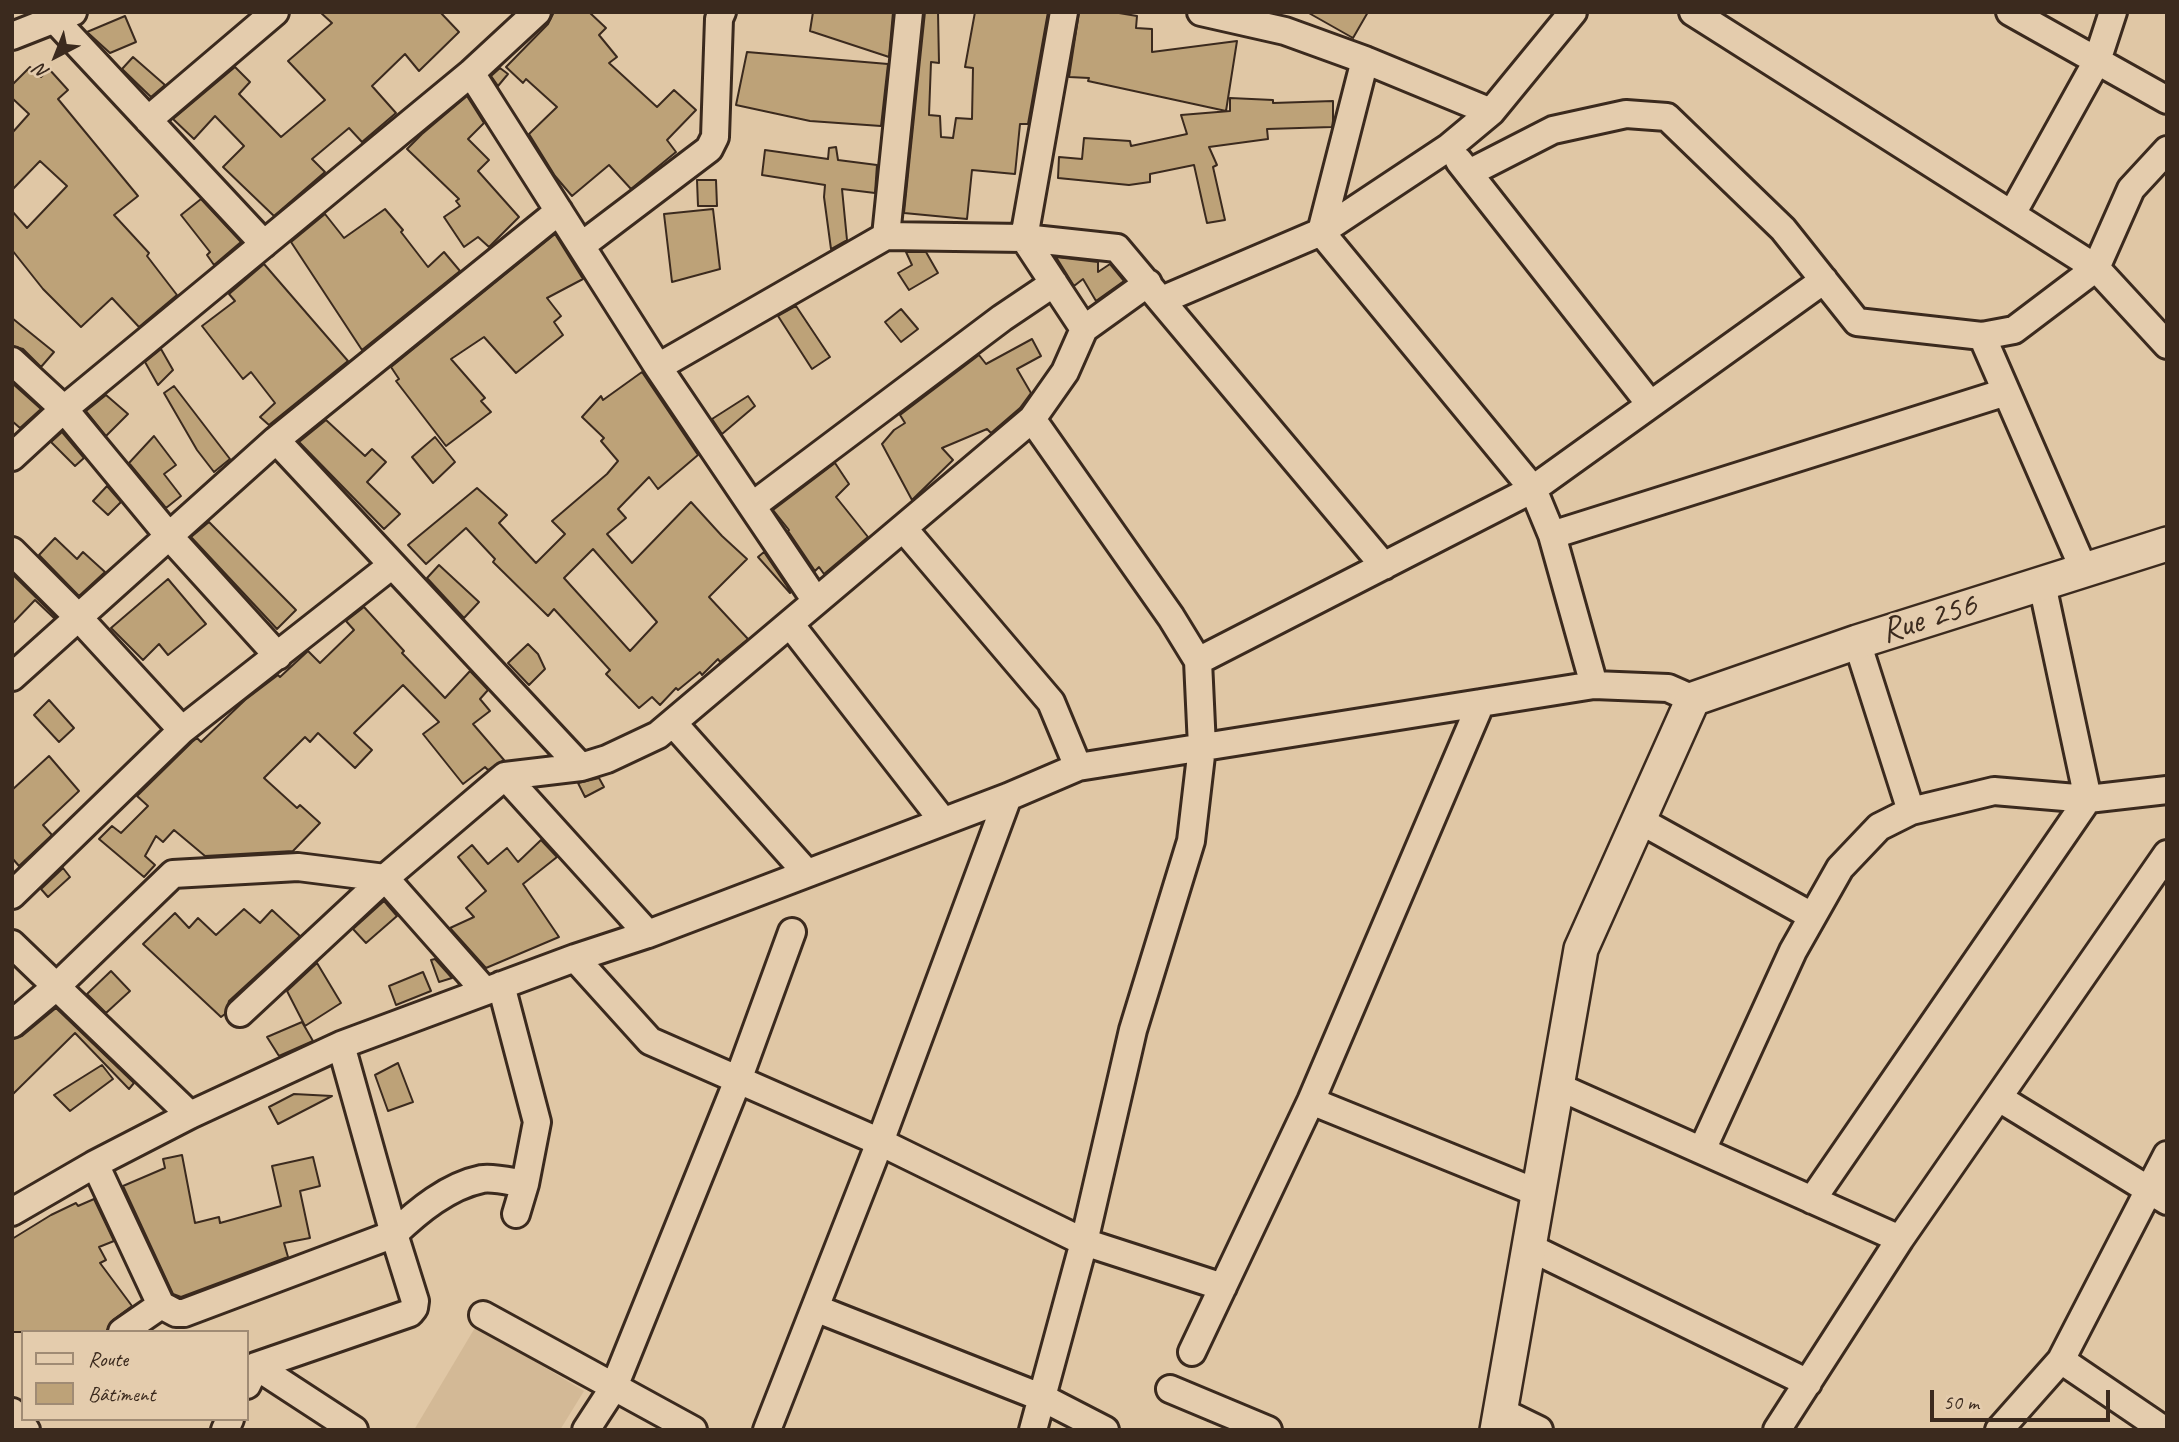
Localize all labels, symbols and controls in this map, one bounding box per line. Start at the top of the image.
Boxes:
north arrow [21,21,91,91]
text: N [30,59,54,84]
street label: Rue 256 [1876,585,1982,653]
legend [21,1330,248,1421]
text: Route [88,1346,128,1372]
scale bar [1934,1376,2114,1420]
text: Bâtiment [88,1381,155,1407]
text: 50 m [1943,1389,1979,1415]

